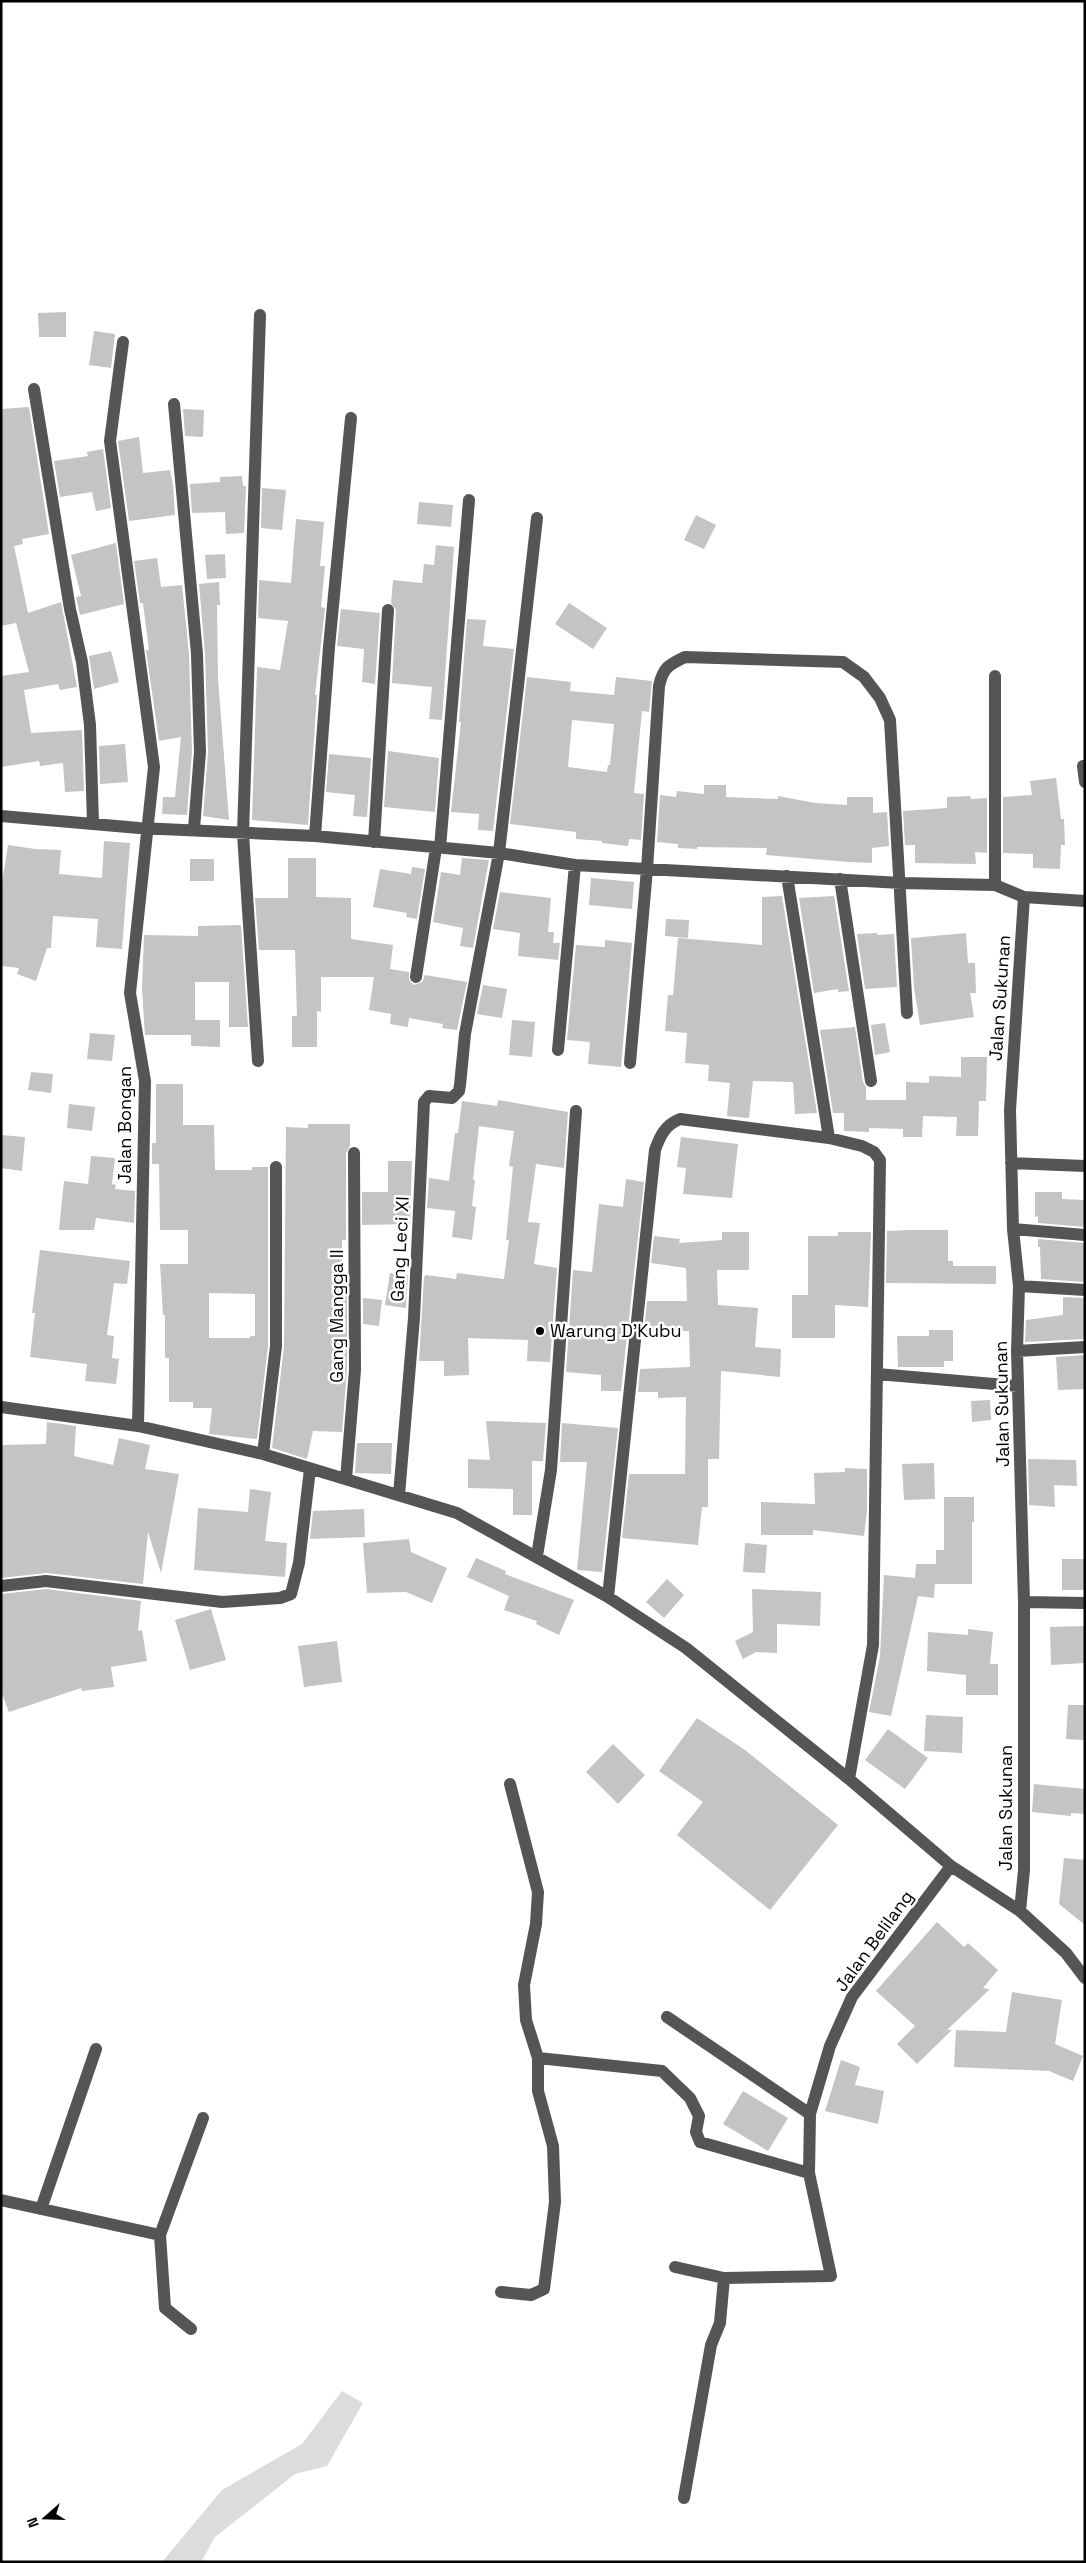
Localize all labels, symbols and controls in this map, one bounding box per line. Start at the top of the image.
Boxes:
street label: Jalan Sukunan [984,934,1015,1062]
street label: Jalan Bongan [113,1066,136,1184]
street label: Gang Leci XI [385,1196,414,1302]
street label: Gang Mangga II [325,1249,348,1383]
place label: Warung D'Kubu [550,1319,682,1342]
marker: Warung D'Kubu [534,1325,546,1337]
street label: Jalan Sukunan [989,1341,1014,1467]
street label: Jalan Sukunan [994,1745,1017,1871]
street label: Jalan Belilang [829,1886,918,1996]
north arrow [20,2493,70,2543]
text: N [23,2515,43,2530]

